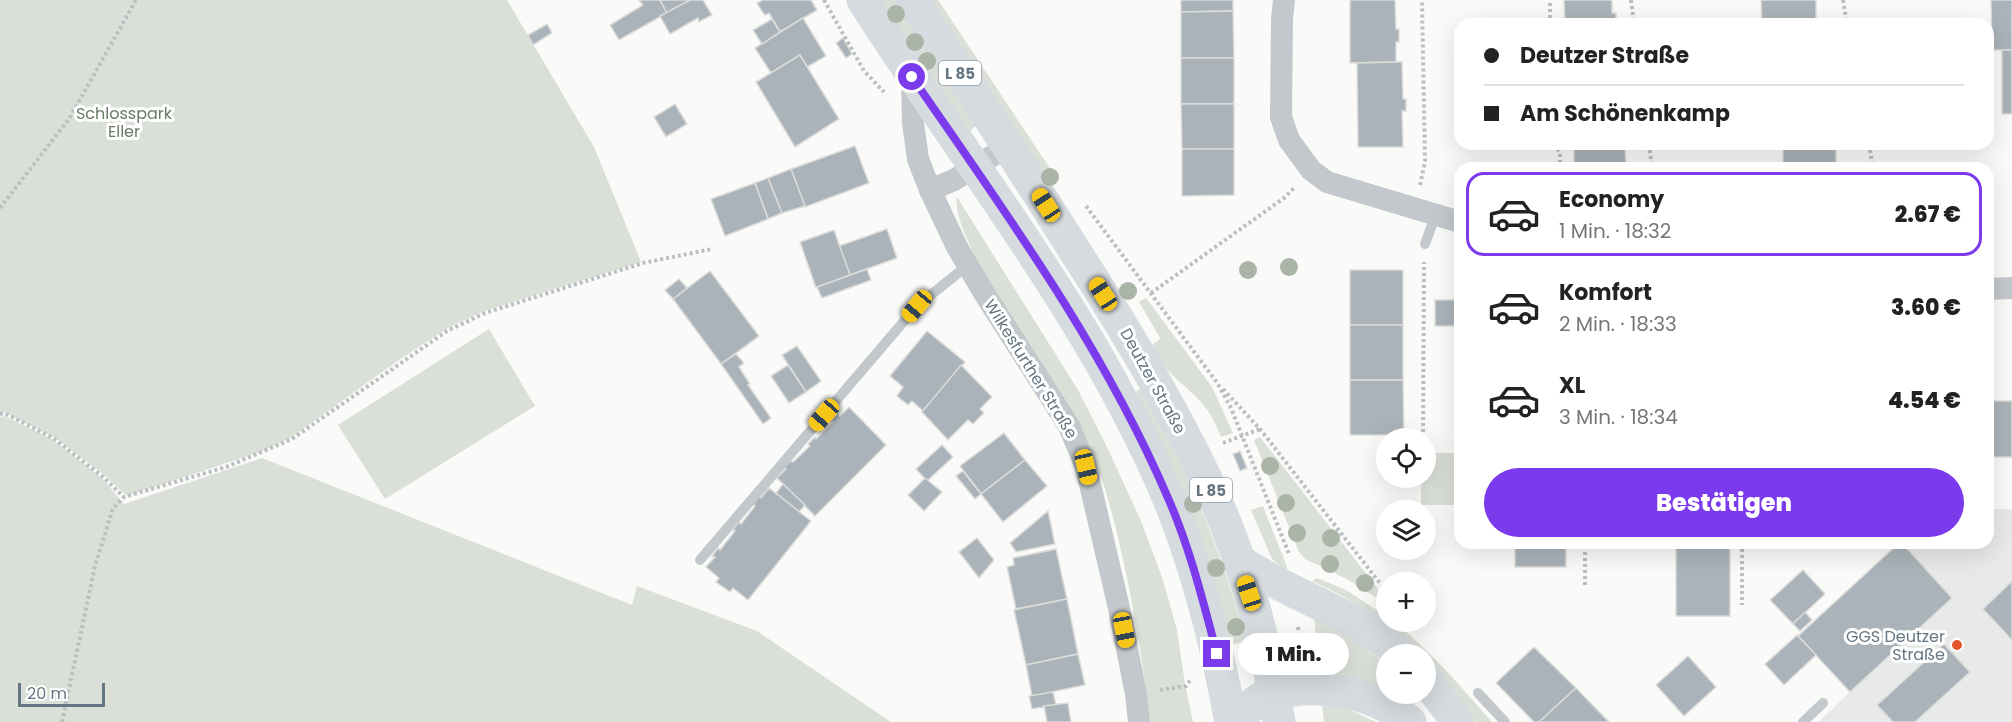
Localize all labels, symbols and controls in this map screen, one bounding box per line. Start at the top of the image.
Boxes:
text: Deutzer Straße [1520,40,1689,71]
road number: L 85 [939,61,981,85]
route start [898,63,925,90]
text: Am Schönenkamp [1520,98,1730,129]
park label: Schlosspark Eller [76,102,173,143]
text: Economy [1559,184,1664,215]
car [1029,185,1063,225]
icon: car [1487,187,1541,241]
text: 2.67 € [1895,199,1961,230]
text: 1 Min. · 18:32 [1559,217,1671,245]
car [1086,274,1120,314]
text: Komfort [1559,277,1652,308]
icon: car [1487,280,1541,334]
car [899,286,935,326]
text: 3.60 € [1891,292,1961,323]
street label: Wilkesfurther Straße [979,295,1083,443]
text: 2 Min. · 18:33 [1559,310,1677,338]
street label: Deutzer Straße [1114,324,1192,438]
text: XL [1559,370,1585,401]
icon: car [1487,373,1541,427]
text: 4.54 € [1888,385,1961,416]
car [805,396,843,434]
text: 3 Min. · 18:34 [1559,403,1678,431]
map controls [1376,428,1436,704]
button: locate [1376,428,1436,488]
car [1073,447,1099,487]
button: Bestätigen [1484,468,1964,537]
road number: L 85 [1190,478,1232,502]
button: layers [1376,500,1436,560]
button: + [1376,572,1436,632]
car [1235,573,1263,613]
car [1112,611,1136,649]
place label: GGS Deutzer Straße [1846,625,1945,666]
callout: 1 Min. [1238,633,1349,675]
marker: GGS Deutzer Straße [1950,638,1964,652]
route end [1203,640,1230,667]
text: 1 Min. [1265,640,1322,668]
button: − [1376,644,1436,704]
scale bar [18,680,105,708]
text: 20 m [27,682,67,705]

